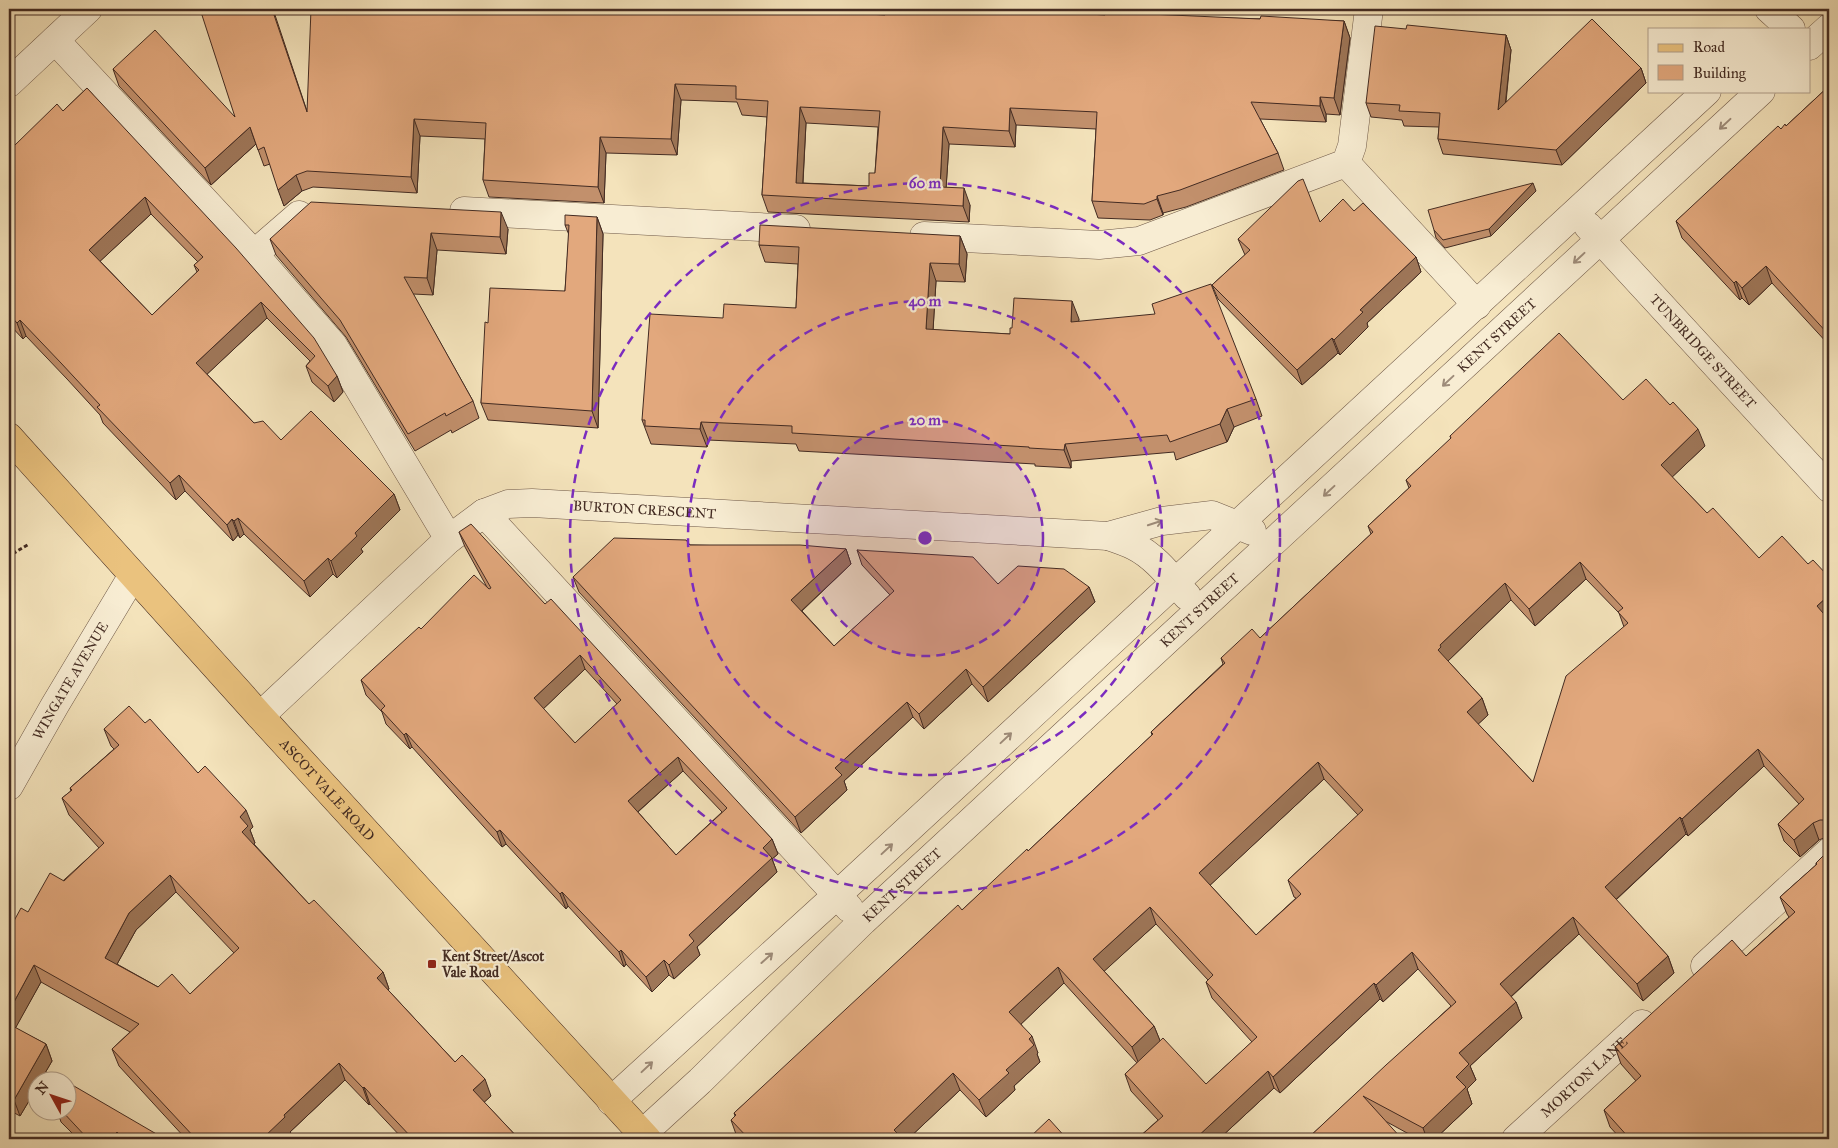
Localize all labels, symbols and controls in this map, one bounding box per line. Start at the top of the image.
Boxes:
legend [1648,28,1810,92]
text: Road [1693,38,1725,56]
text: Building [1693,64,1747,82]
one-way arrow [1718,118,1731,130]
text: 60 m [909,174,942,192]
one-way arrow [1573,252,1586,264]
street label: TUNBRIDGE STREET [1646,291,1760,412]
text: 40 m [909,292,942,311]
street label: KENT STREET [1454,295,1541,376]
one-way arrow [1441,375,1454,387]
text: 20 m [909,411,941,429]
one-way arrow [1322,485,1335,497]
street label: BURTON CRESCENT [573,497,717,523]
one-way arrow [1147,518,1162,527]
centre of rings [916,529,934,547]
street label: KENT STREET [1157,569,1243,651]
street label: WINGATE AVENUE [29,619,112,743]
one-way arrow [1000,732,1012,744]
street label: ASCOT VALE ROAD [275,735,378,845]
one-way arrow [881,843,894,855]
street label: KENT STREET [859,844,946,926]
place label: Kent Street/Ascot Vale Road [441,948,544,981]
one-way arrow [761,953,774,964]
marker: Kent Street/Ascot Vale Road [426,958,438,970]
street label: MORTON LANE [1537,1033,1631,1121]
one-way arrow [640,1062,653,1073]
north arrow [28,1070,78,1120]
text: N [32,1078,53,1098]

